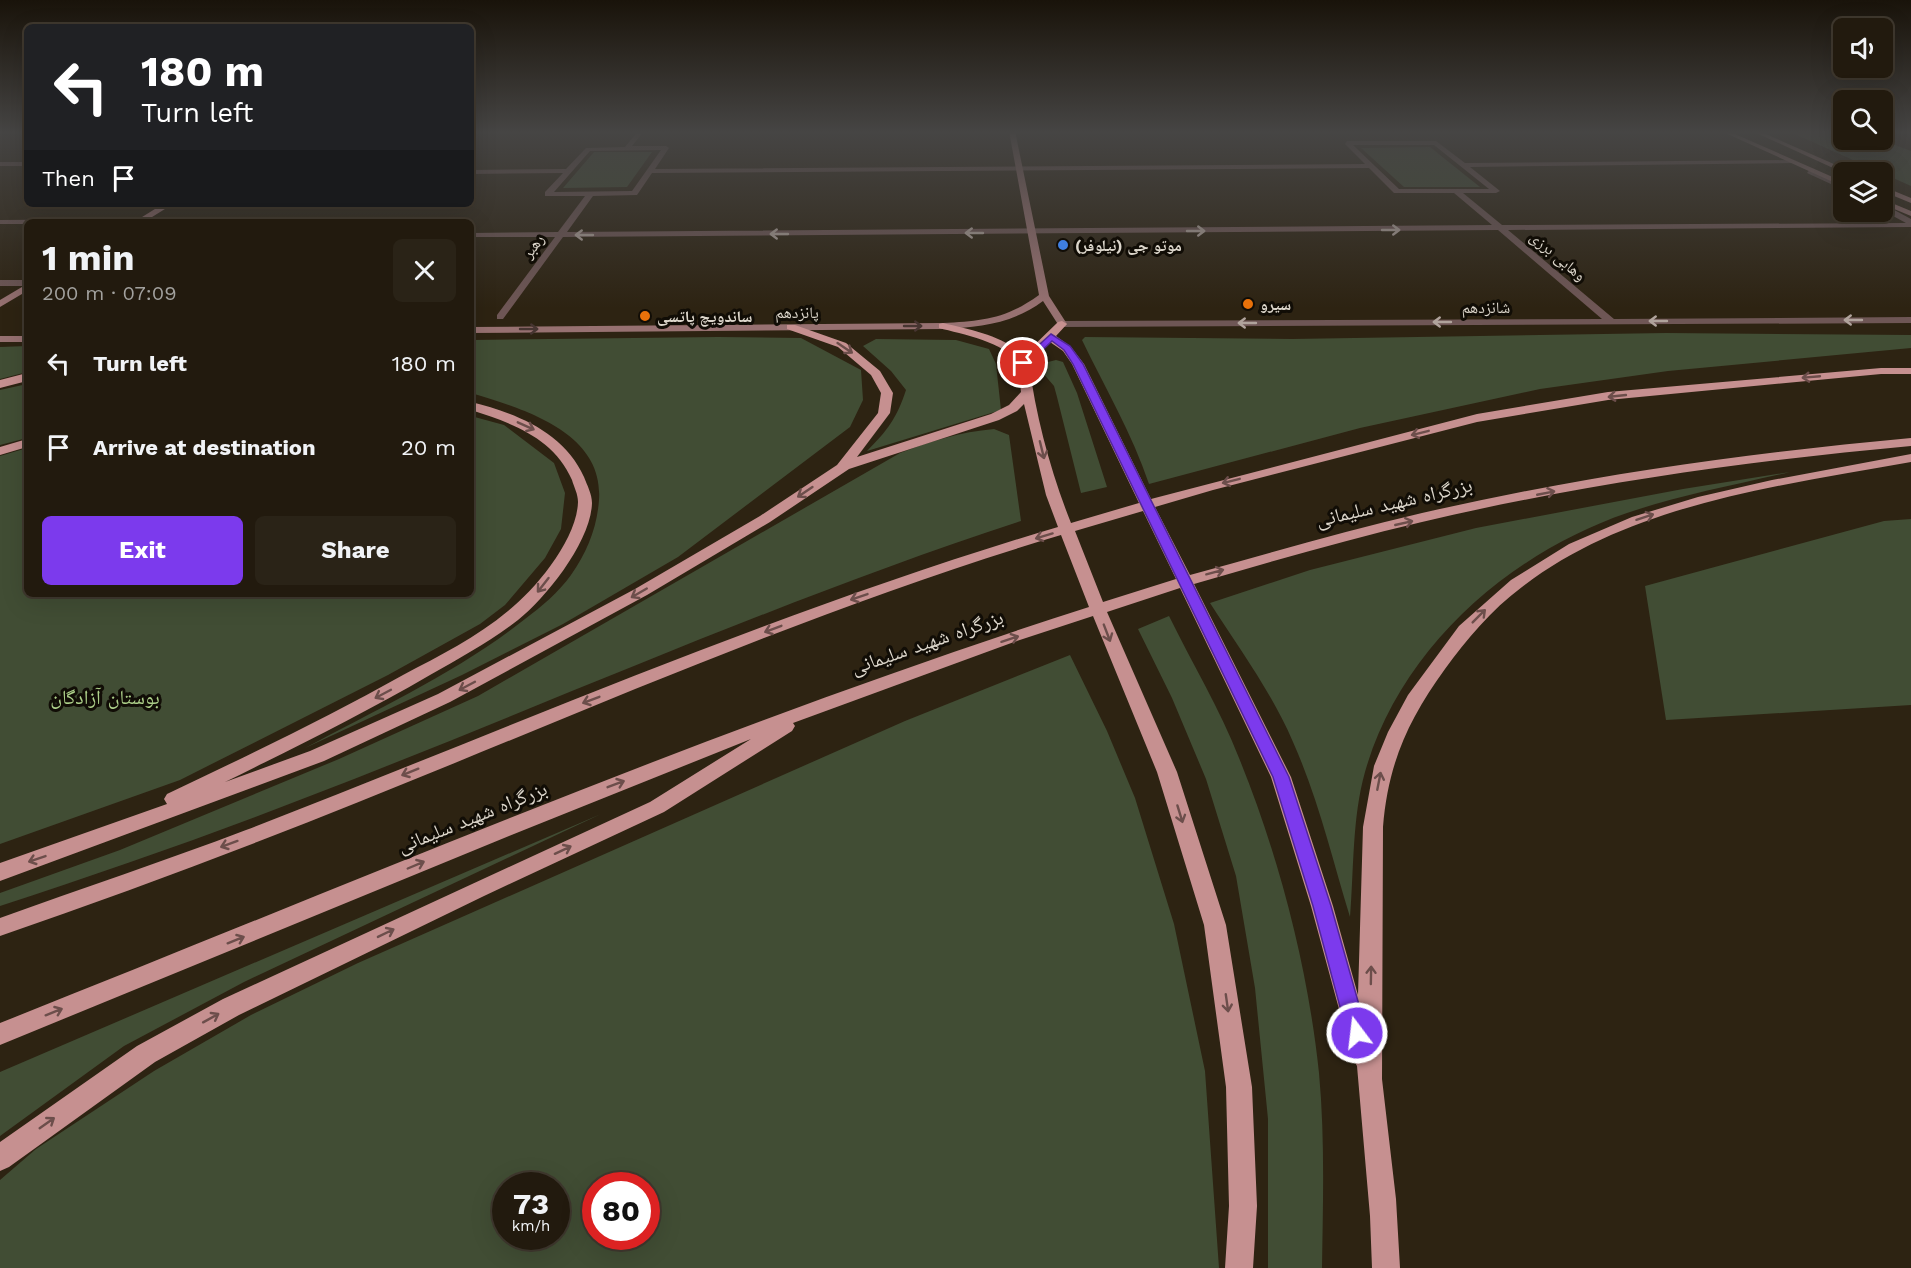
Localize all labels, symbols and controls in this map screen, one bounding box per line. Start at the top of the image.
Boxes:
map controls [1833,18,1893,222]
button: sound [1833,18,1893,78]
text: 180 m [141,47,264,96]
icon: left [42,48,120,126]
button: search [1833,90,1893,150]
text: Turn left [141,97,253,129]
icon: arrive [107,162,140,195]
button: layers [1833,162,1893,222]
text: Then [42,166,95,191]
one-way arrow [1380,224,1400,236]
one-way arrow [1185,225,1205,237]
one-way arrow [964,227,984,239]
street label: وهابی برزی [1525,227,1590,286]
one-way arrow [769,228,789,240]
one-way arrow [574,229,594,240]
street label: رهبر [517,230,548,263]
place label: موتو جی (نیلوفر) [1075,236,1182,255]
text: 1 min [42,237,134,279]
marker: موتو جی (نیلوفر) [1056,238,1070,252]
button: close [393,239,456,302]
text: 200 m · 07:09 [42,281,177,305]
place label: سیرو [1260,295,1291,314]
marker: سیرو [1241,297,1255,311]
street label: شانزدهم [1462,298,1510,318]
street label: پانزدهم [775,303,819,323]
place label: ساندویچ پاتسی [657,307,752,327]
marker: ساندویچ پاتسی [638,309,652,323]
one-way arrow [1843,314,1863,326]
one-way arrow [1648,315,1668,327]
one-way arrow [1432,316,1452,328]
one-way arrow [1237,317,1257,329]
one-way arrow [903,320,923,332]
one-way arrow [519,323,539,335]
pin [997,337,1048,388]
one-way arrow [837,342,854,355]
icon: arrive [1006,346,1039,379]
icon: left [42,347,75,380]
text: Turn left [93,351,187,376]
text: 180 m [392,351,456,376]
one-way arrow [1801,372,1821,383]
one-way arrow [1607,390,1627,401]
one-way arrow [516,421,534,432]
one-way arrow [1411,427,1430,439]
icon: arrive [42,431,75,464]
text: Arrive at destination [93,435,316,460]
text: 20 m [401,435,456,460]
one-way arrow [1036,440,1048,459]
street label: بزرگراه شهید سلیمانی [1314,472,1474,532]
one-way arrow [1222,475,1241,487]
one-way arrow [798,486,814,498]
one-way arrow [1535,487,1555,498]
one-way arrow [1635,511,1654,522]
button: Exit [42,516,243,585]
button: Share [255,516,456,585]
one-way arrow [1394,517,1413,528]
one-way arrow [1035,531,1054,542]
one-way arrow [1206,566,1225,578]
one-way arrow [537,576,550,592]
one-way arrow [631,587,648,599]
one-way arrow [850,592,869,603]
street label: بزرگراه شهید سلیمانی [848,605,1006,679]
one-way arrow [1472,609,1486,624]
one-way arrow [764,624,782,635]
one-way arrow [1102,624,1113,642]
one-way arrow [1000,632,1019,643]
one-way arrow [459,681,477,692]
park label: بوستان آزادگان [50,685,160,709]
one-way arrow [375,689,393,700]
one-way arrow [582,695,601,706]
one-way arrow [401,767,420,778]
one-way arrow [1374,771,1385,791]
street label: بزرگراه شهید سلیمانی [394,776,550,858]
one-way arrow [606,778,625,789]
one-way arrow [1176,804,1187,823]
one-way arrow [220,840,239,851]
one-way arrow [553,844,572,855]
one-way arrow [28,854,47,865]
one-way arrow [406,859,424,871]
one-way arrow [377,926,395,938]
one-way arrow [226,934,244,945]
one-way arrow [1365,965,1376,985]
one-way arrow [1221,992,1232,1012]
position arrow [1325,1001,1389,1065]
one-way arrow [45,1006,63,1017]
one-way arrow [202,1012,219,1024]
one-way arrow [38,1117,54,1129]
speed limit sign: 80 [582,1172,660,1250]
text: 73 [513,1186,549,1221]
text: km/h [512,1217,550,1235]

